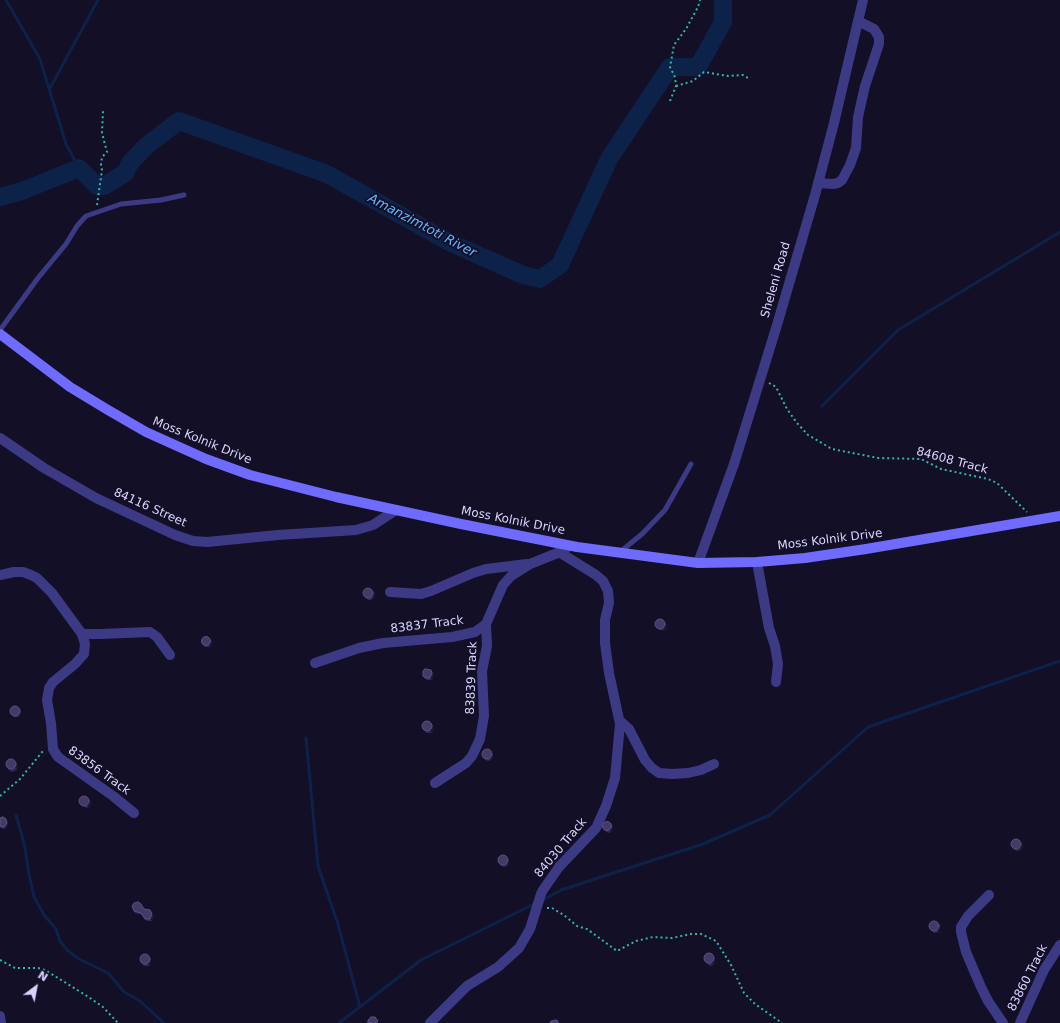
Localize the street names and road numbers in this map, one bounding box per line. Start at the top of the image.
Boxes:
street label: Sheleni Road [758,240,794,320]
street label: Moss Kolnik Drive [150,415,254,467]
street label: 84608 Track [915,445,989,477]
street label: 84116 Street [111,485,189,531]
street label: Moss Kolnik Drive [460,504,566,538]
street label: Moss Kolnik Drive [777,526,883,554]
street label: 83837 Track [390,613,464,637]
street label: 83839 Track [464,641,480,715]
street label: 83856 Track [65,744,133,798]
street label: 84030 Track [532,815,590,881]
street label: 83860 Track [1005,942,1051,1014]

